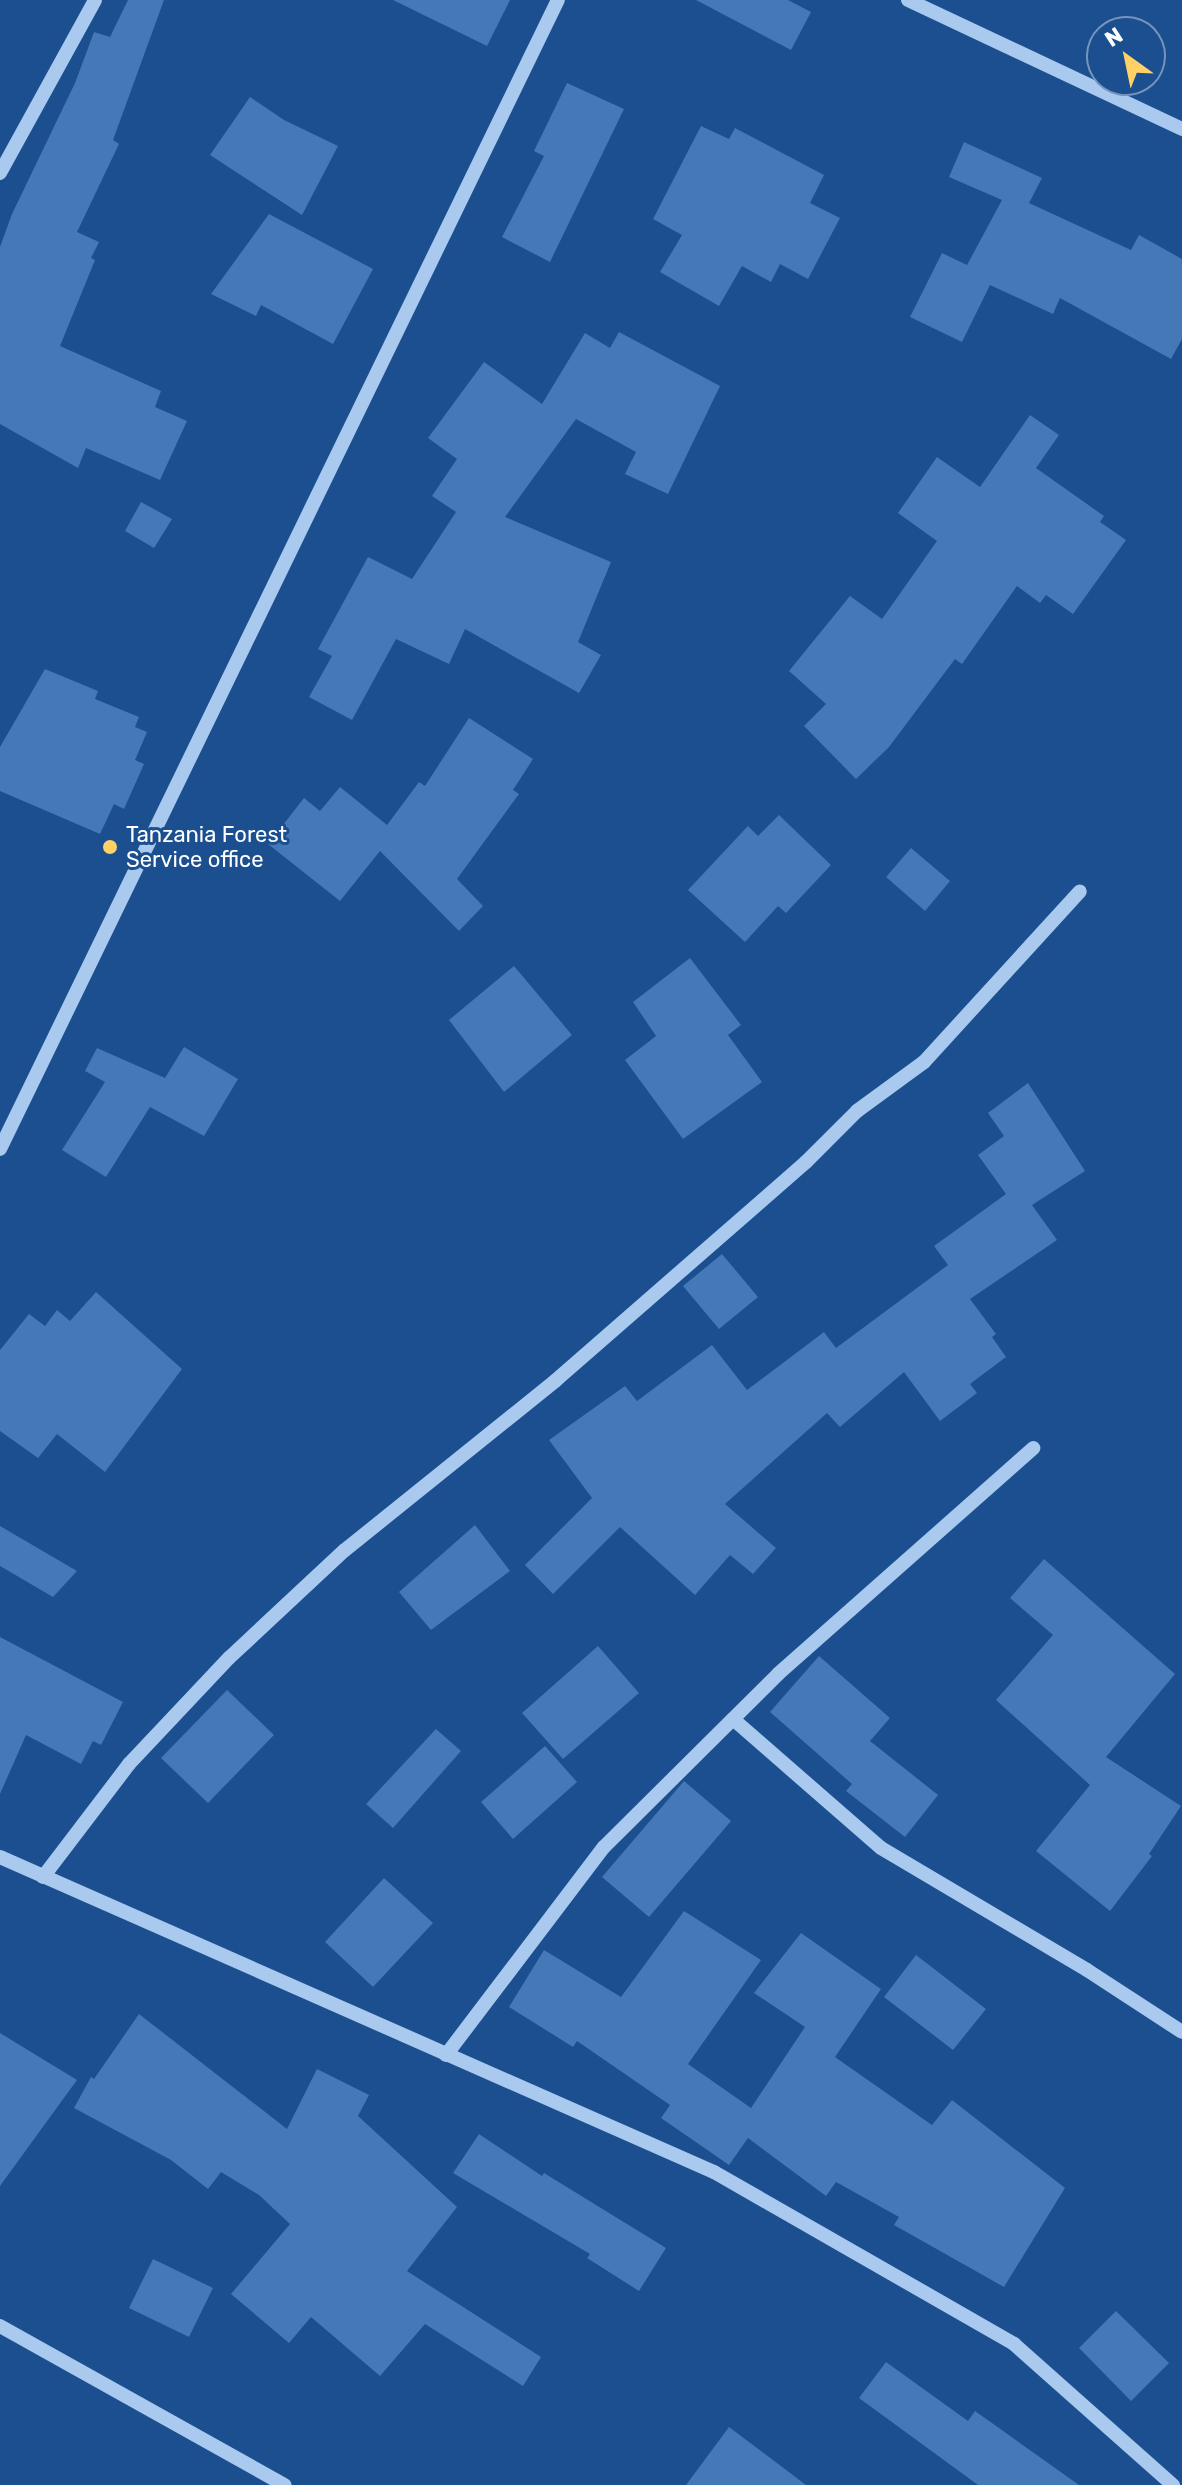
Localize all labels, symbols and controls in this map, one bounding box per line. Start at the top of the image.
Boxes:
north arrow [1086,16,1166,96]
text: N [1100,22,1128,53]
place label: Tanzania Forest Service office [126,821,287,872]
marker: Tanzania Forest Service office [101,838,119,856]

